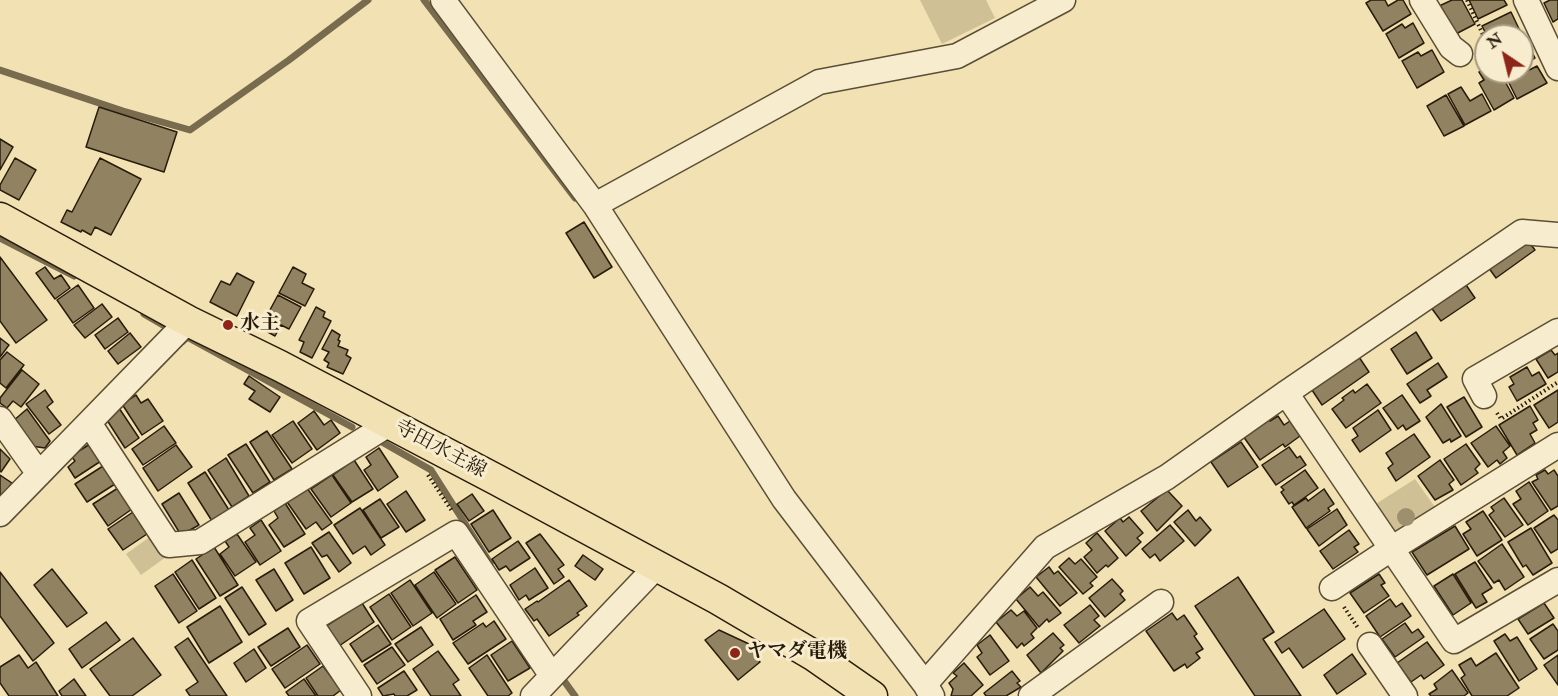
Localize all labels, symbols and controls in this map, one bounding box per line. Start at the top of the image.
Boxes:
north arrow [1474,24,1534,84]
text: N [1483,29,1506,53]
place label: 水主 [240,313,280,337]
marker: 水主 [221,318,235,332]
street label: 寺田水主線 [390,416,490,484]
place label: ヤマダ電機 [747,641,847,665]
marker: ヤマダ電機 [728,646,742,660]

